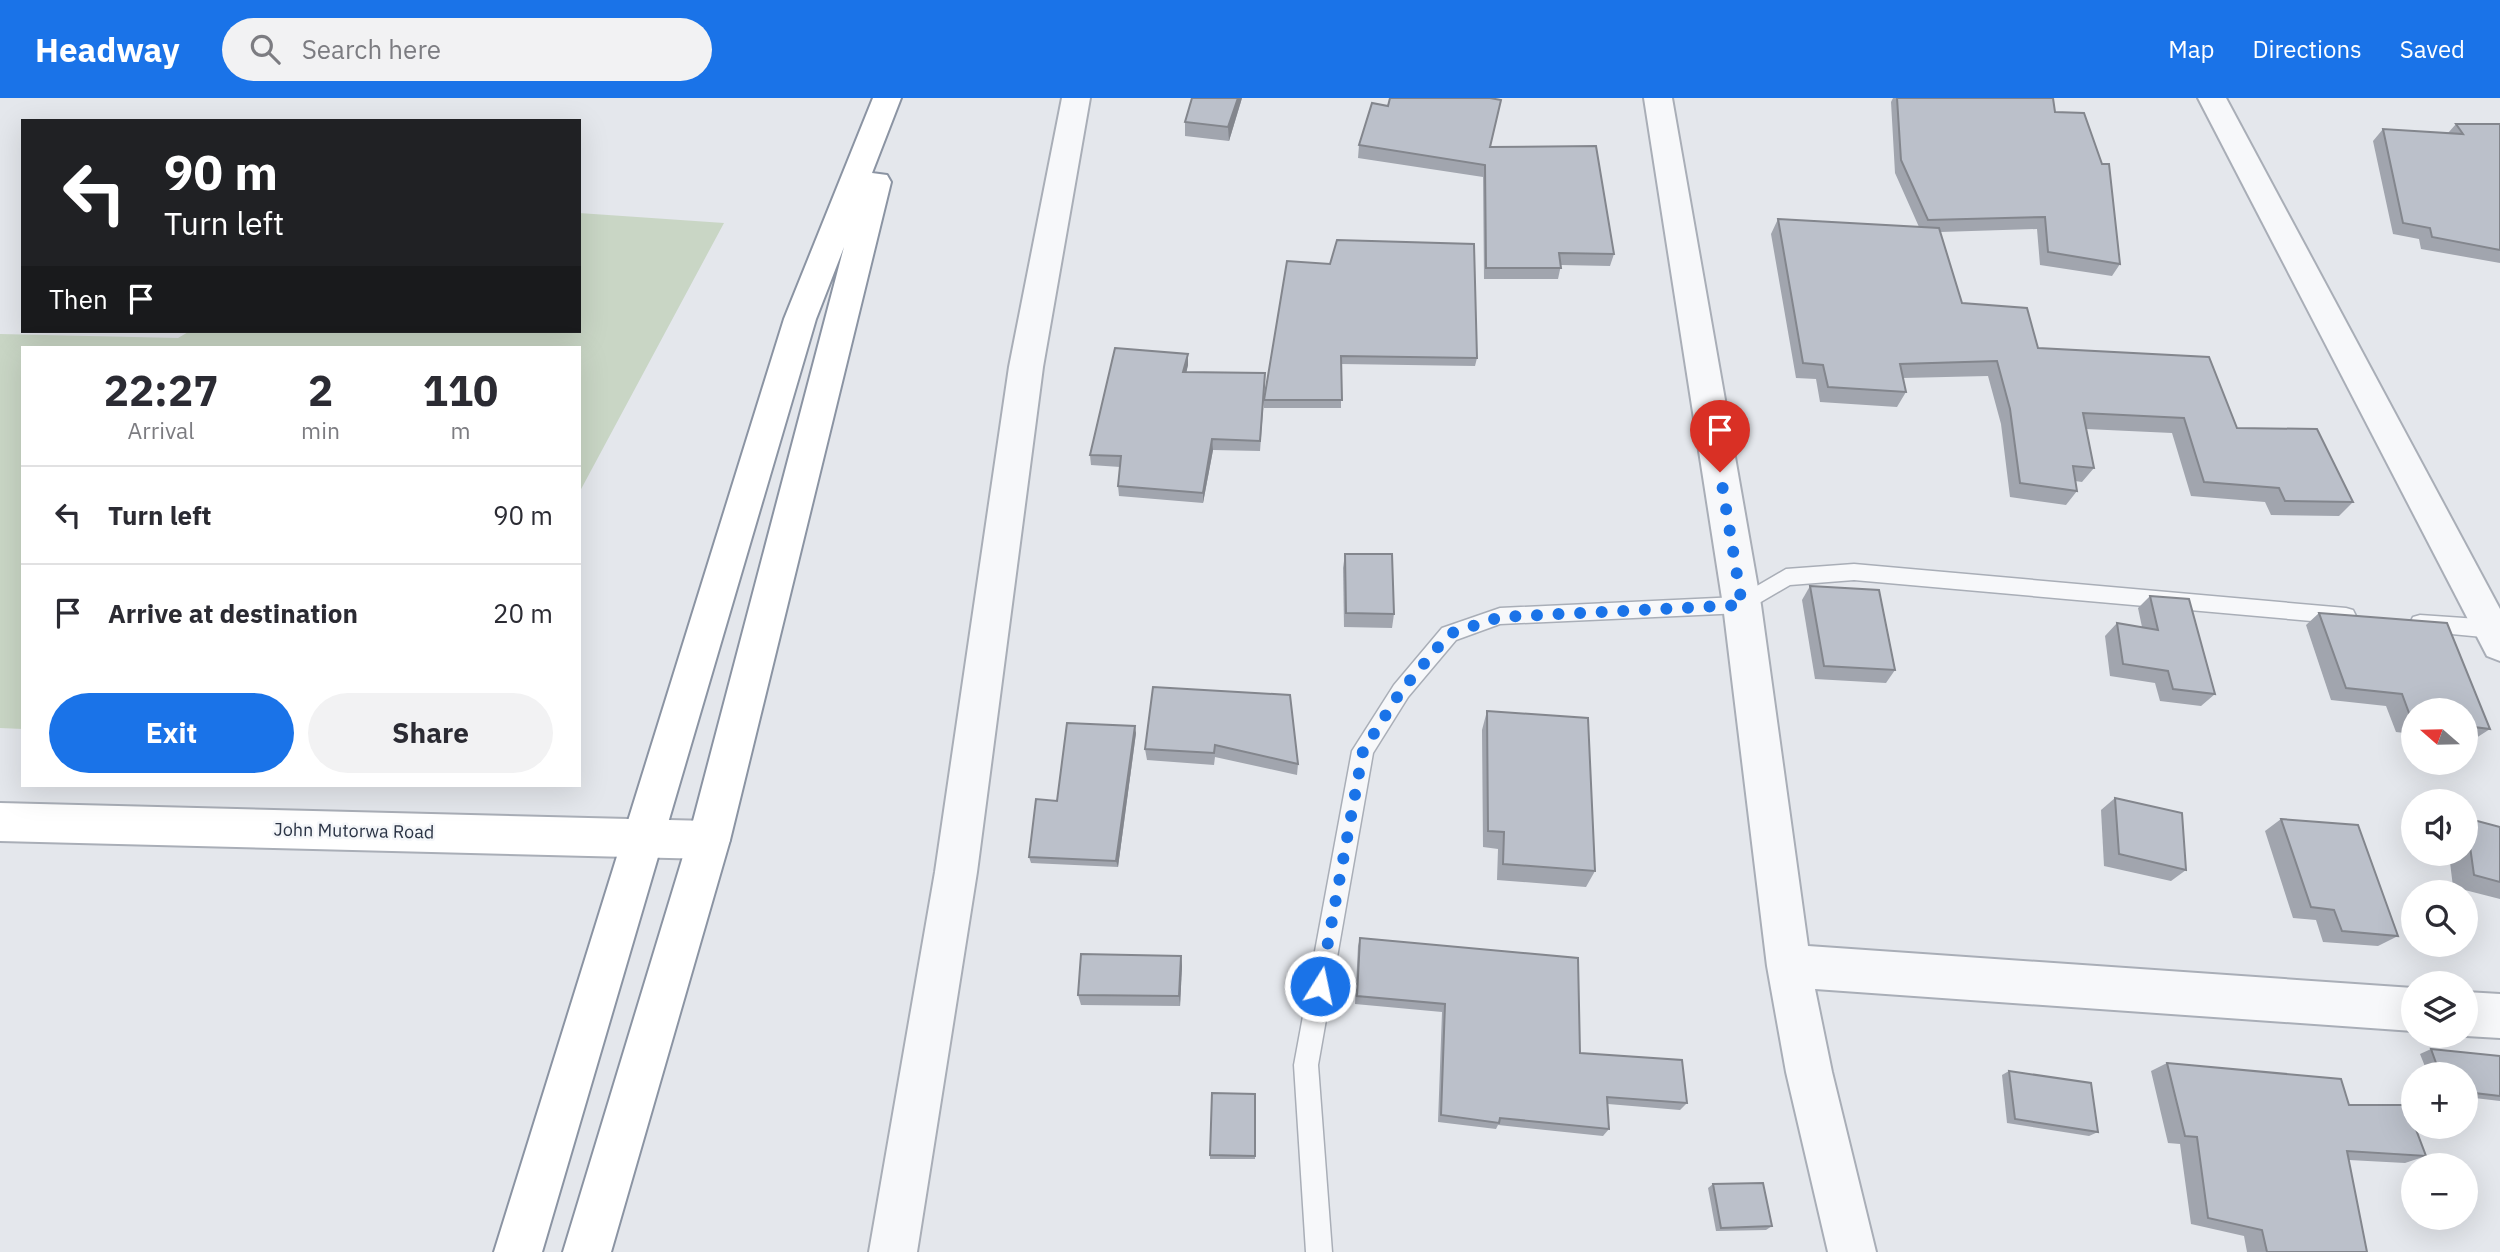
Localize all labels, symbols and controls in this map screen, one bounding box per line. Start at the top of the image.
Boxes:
search box [222,18,712,81]
text: Headway [35,28,180,71]
icon: search [246,30,284,68]
text: Search here [302,32,441,66]
text: Map [2168,33,2214,65]
text: Directions [2252,33,2362,65]
text: Saved [2400,33,2465,65]
text: 90 m [164,140,278,203]
icon: left [49,147,140,238]
text: Turn left [164,202,284,244]
icon: arrive [122,280,160,318]
text: Then [49,282,108,316]
text: 22:27 [104,363,218,418]
text: 2 [308,363,333,418]
text: 110 [423,363,498,418]
pin [1690,400,1750,472]
icon: arrive [1701,411,1739,449]
text: Arrival [128,415,195,445]
text: min [301,415,340,445]
text: m [450,415,471,445]
icon: left [49,496,87,534]
text: Turn left [108,498,211,532]
text: 90 m [493,498,553,532]
icon: arrive [49,594,87,632]
text: Arrive at destination [108,596,358,630]
text: 20 m [493,596,553,630]
button: Exit [49,693,294,773]
button: Share [308,693,553,773]
north arrow [2401,698,2478,775]
map controls [2401,698,2478,1230]
button: sound [2401,789,2478,866]
street label: John Mutorwa Road [273,818,435,843]
button: search [2401,880,2478,957]
position arrow [1283,949,1357,1023]
button: layers [2401,971,2478,1048]
button: + [2401,1062,2478,1139]
button: − [2401,1153,2478,1230]

